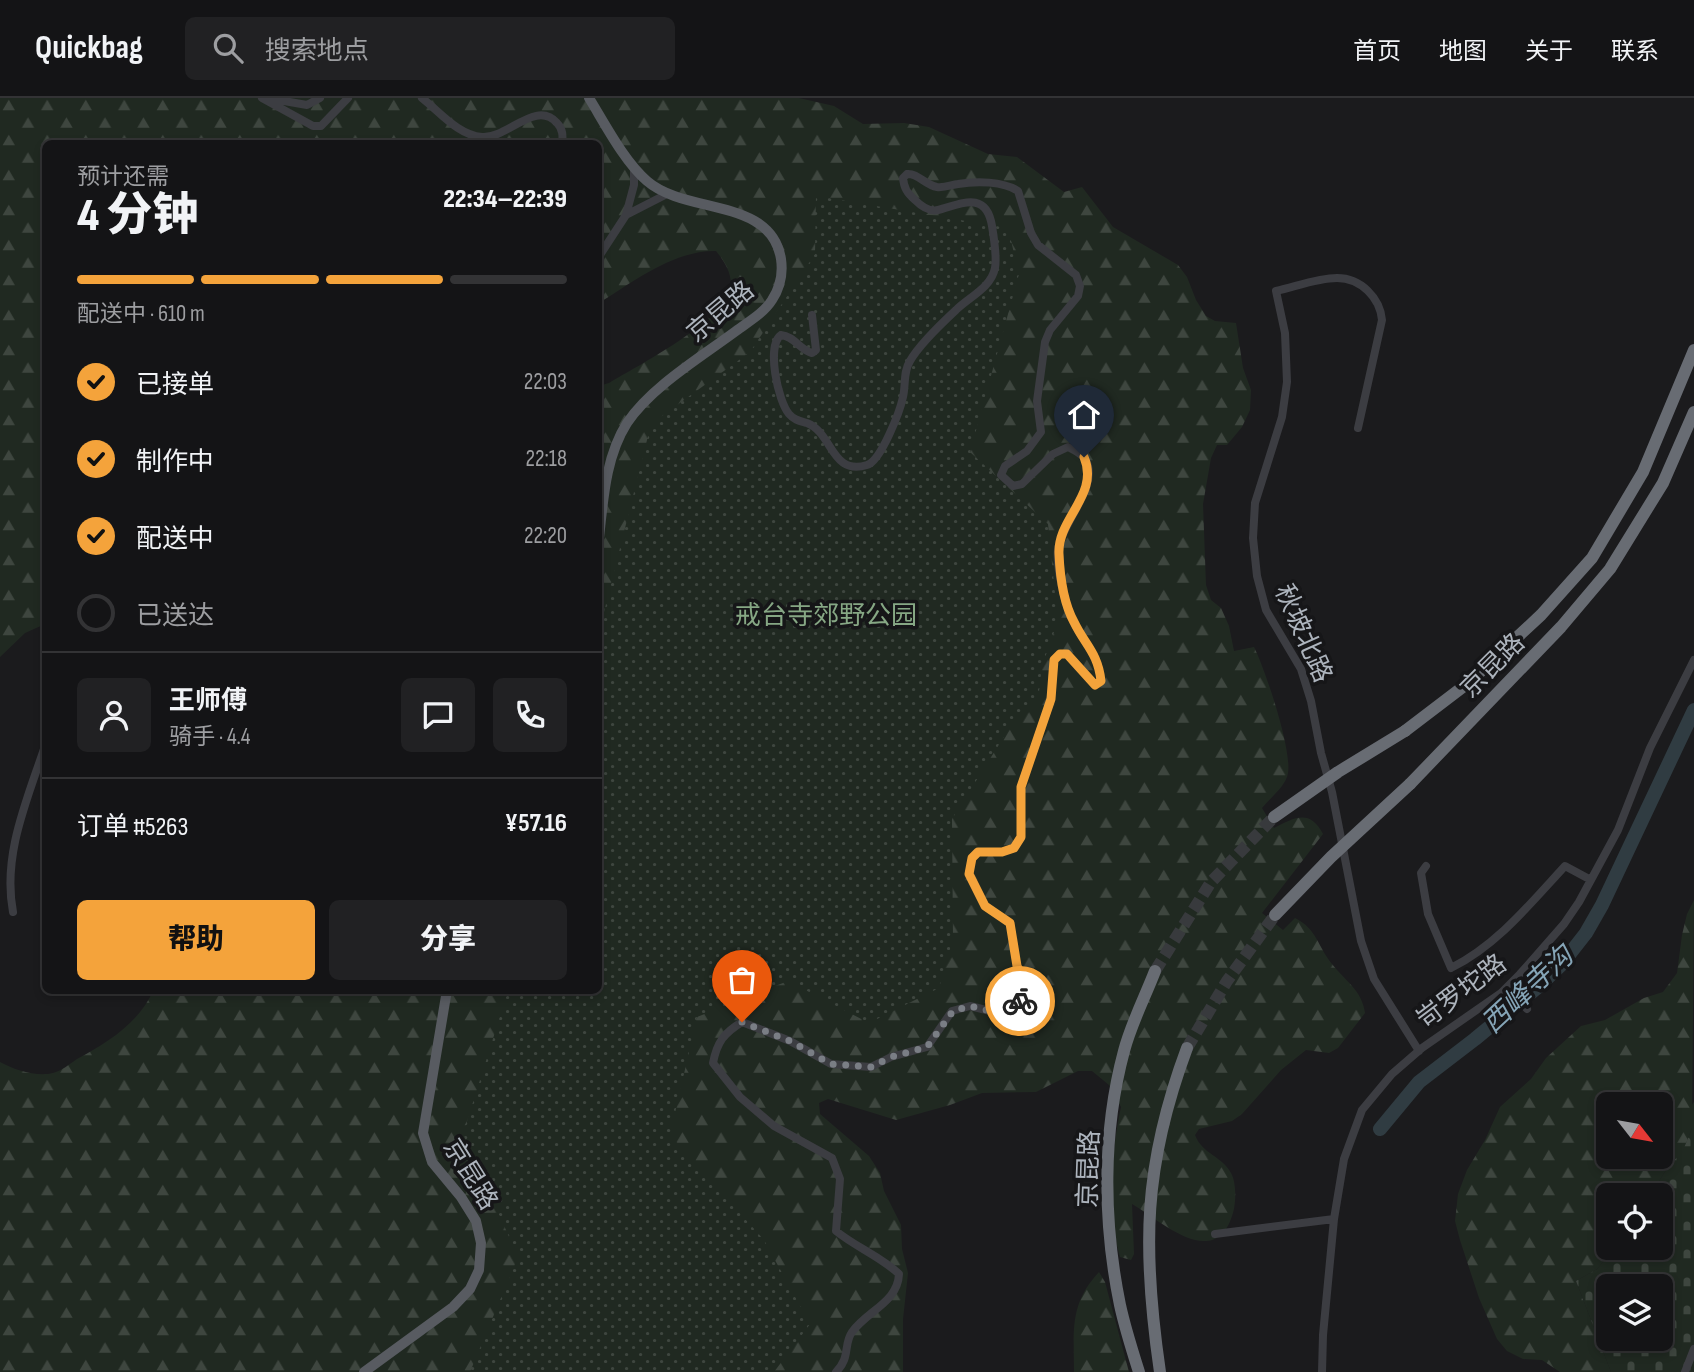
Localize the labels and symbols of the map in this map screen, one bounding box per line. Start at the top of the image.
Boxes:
street label: 京昆路 [681,275,761,349]
pin [1054,385,1114,457]
street label: 秋坡北路 [1267,580,1338,687]
park label: 戒台寺郊野公园 [735,601,917,632]
street label: 京昆路 [1455,628,1532,705]
water label: 西峰寺沟 [1476,938,1582,1040]
street label: 岢罗坨路 [1411,949,1513,1036]
pin [712,950,772,1022]
courier [985,966,1055,1036]
north arrow [1596,1092,1673,1169]
street label: 京昆路 [1073,1130,1106,1209]
street label: 京昆路 [436,1134,504,1216]

